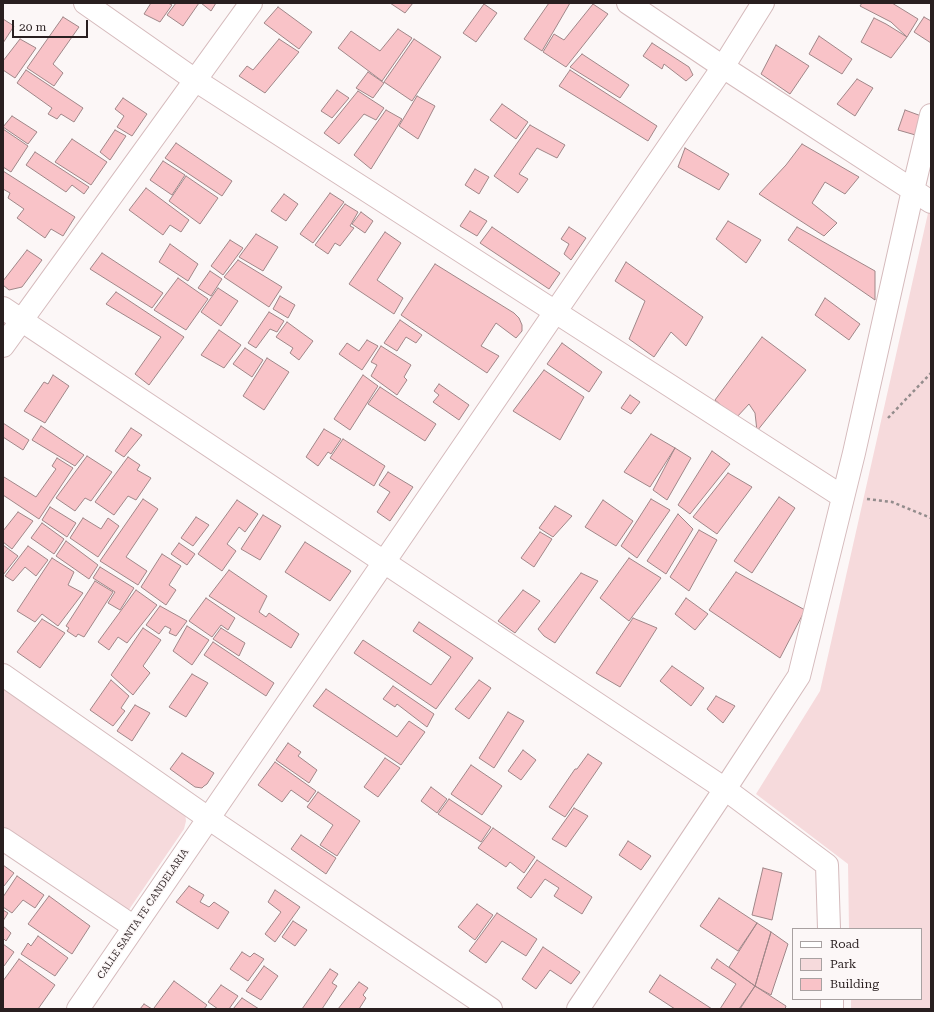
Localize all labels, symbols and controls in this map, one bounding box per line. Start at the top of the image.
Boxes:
scale bar [14,12,90,38]
text: 20 m [19,20,46,34]
street label: CALLE SANTA FE CANDELARIA [95,847,191,981]
legend [792,928,922,1000]
text: Road [830,937,859,951]
text: Park [830,957,856,971]
text: Building [830,977,879,991]

